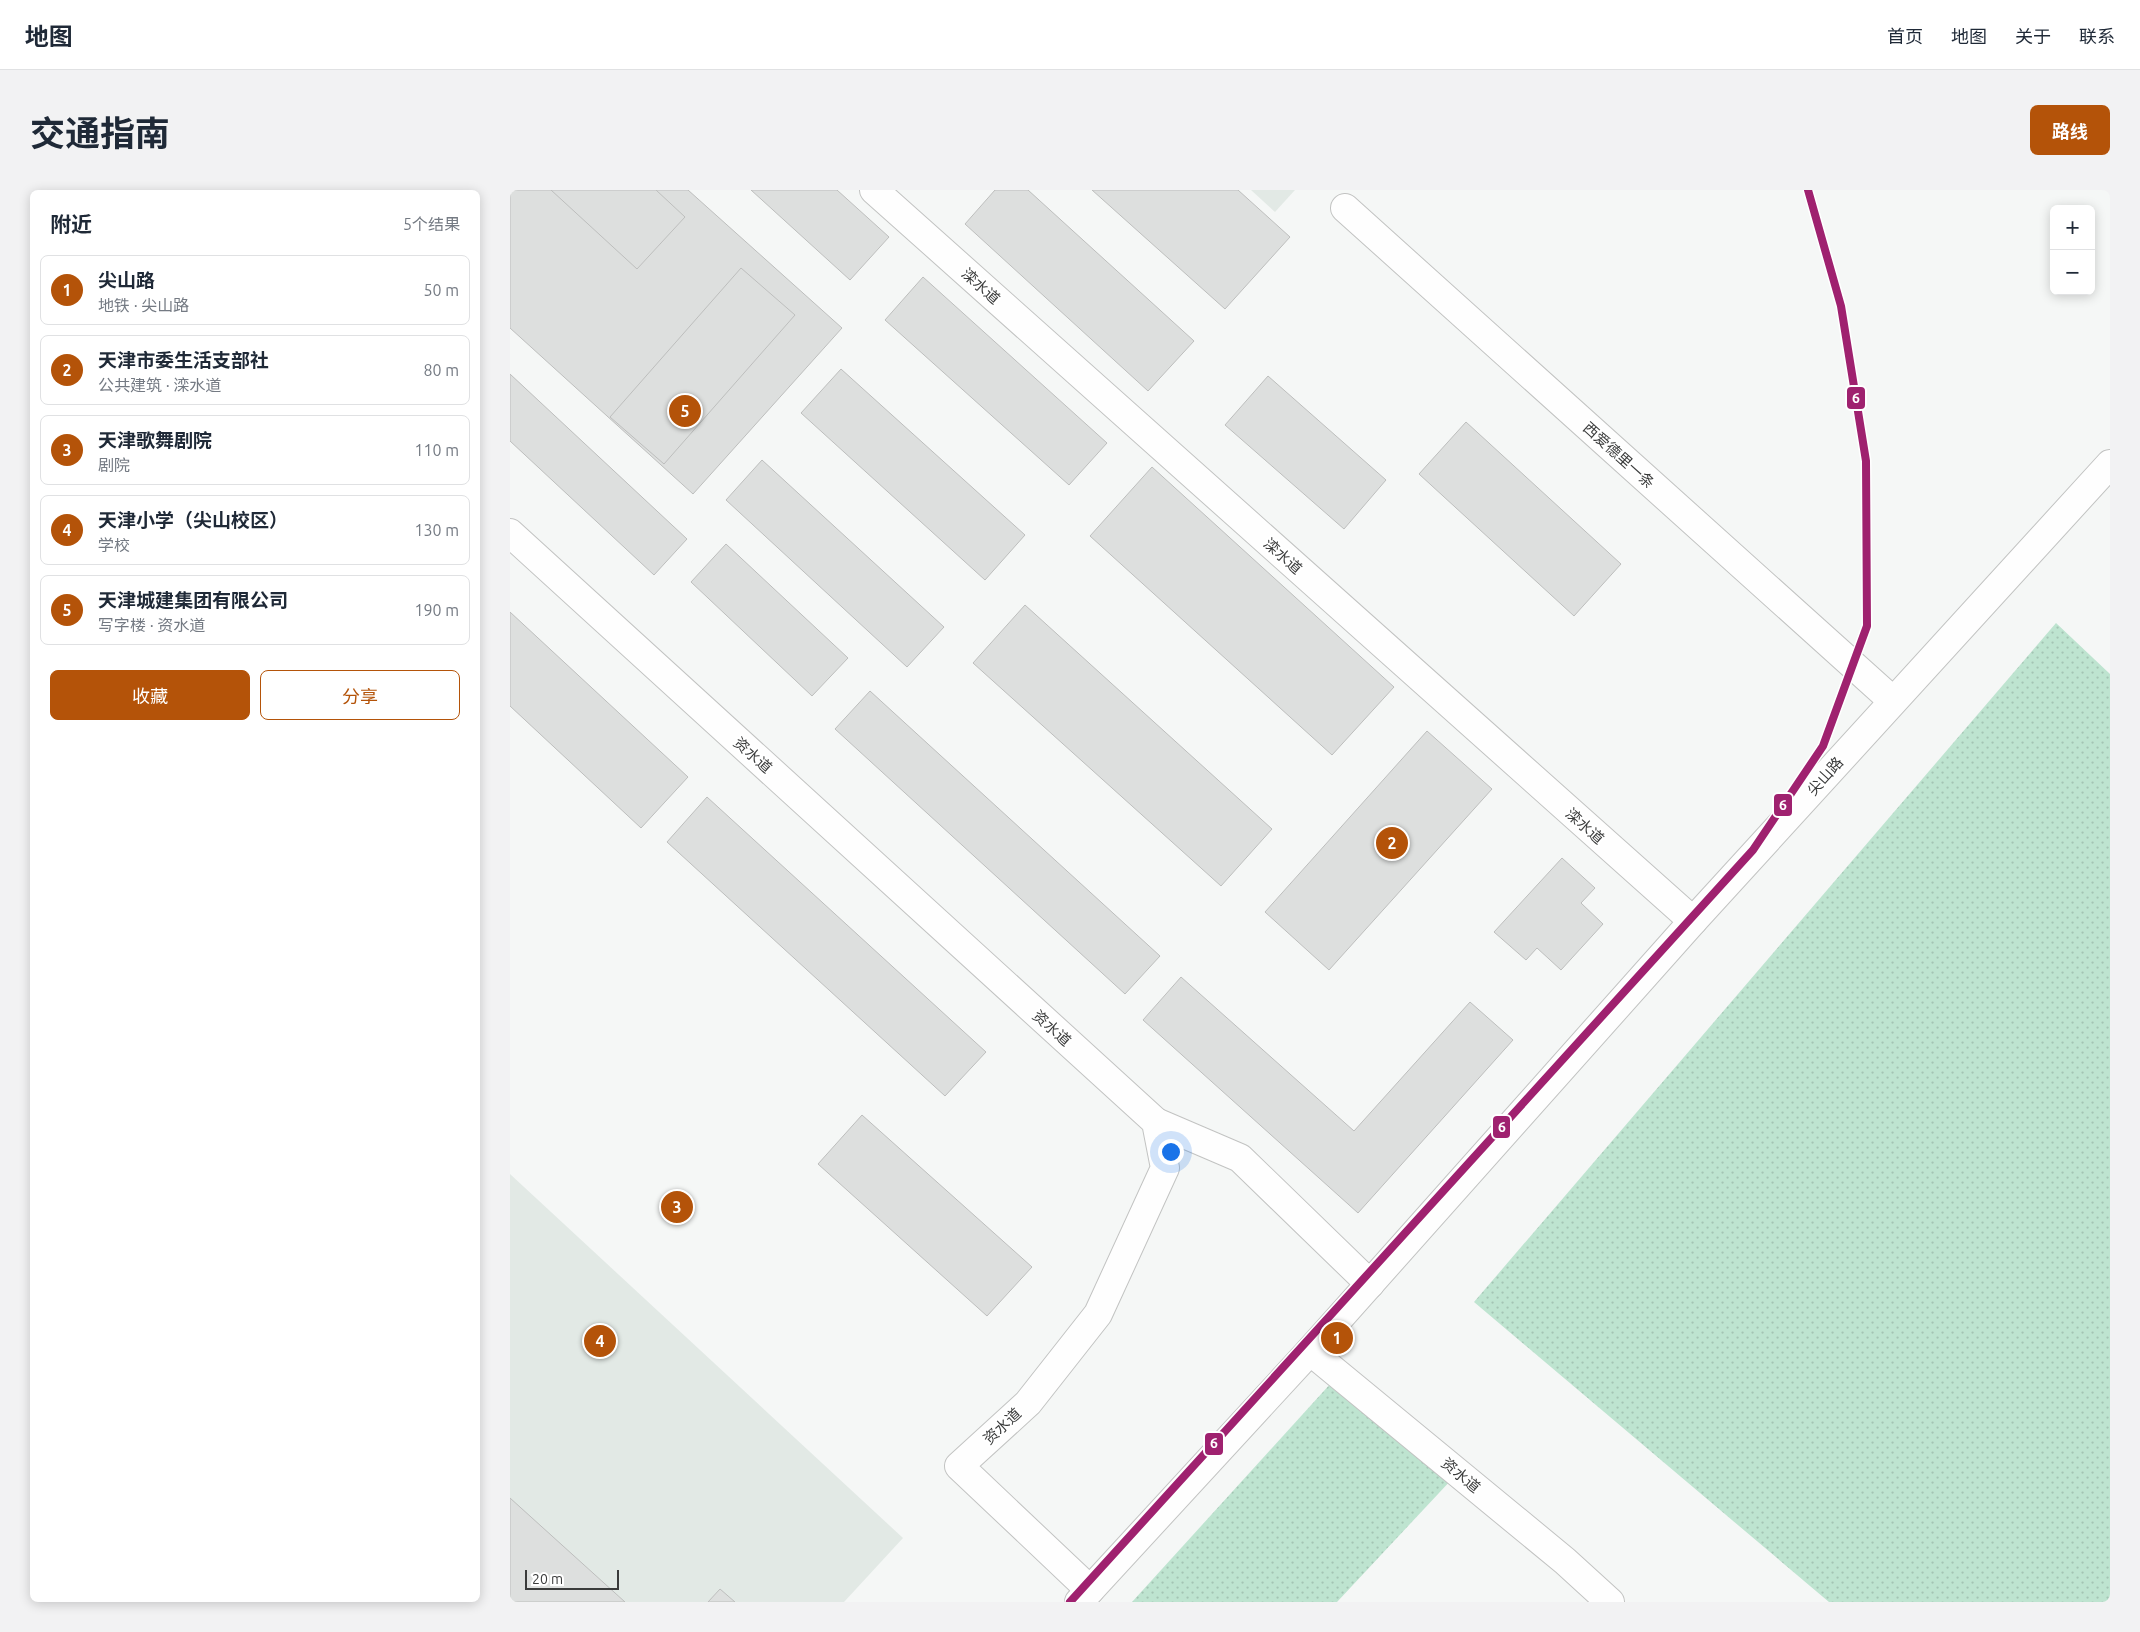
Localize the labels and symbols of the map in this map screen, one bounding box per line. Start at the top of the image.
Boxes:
street label: 滦水道 [959,265,1003,307]
line badge: 6 [1846,386,1866,410]
text: 6 [1852,390,1860,406]
pin: 5 [669,392,701,430]
street label: 西爱德里一条 [1580,419,1658,491]
street label: 滦水道 [1261,535,1305,577]
street label: 资水道 [731,734,775,776]
street label: 尖山路 [1804,754,1846,798]
line badge: 6 [1773,793,1793,817]
text: 6 [1779,797,1787,813]
street label: 滦水道 [1563,805,1607,847]
pin: 2 [1376,824,1408,862]
street label: 资水道 [1030,1007,1074,1049]
line badge: 6 [1492,1115,1511,1139]
text: 6 [1498,1119,1506,1135]
your location [1158,1139,1184,1165]
pin: 3 [661,1188,693,1226]
pin: 1 [1321,1319,1353,1357]
pin: 4 [584,1322,616,1360]
street label: 资水道 [980,1404,1024,1448]
line badge: 6 [1204,1432,1224,1456]
text: 6 [1210,1435,1218,1451]
street label: 资水道 [1438,1454,1484,1496]
scale bar [525,1567,619,1590]

